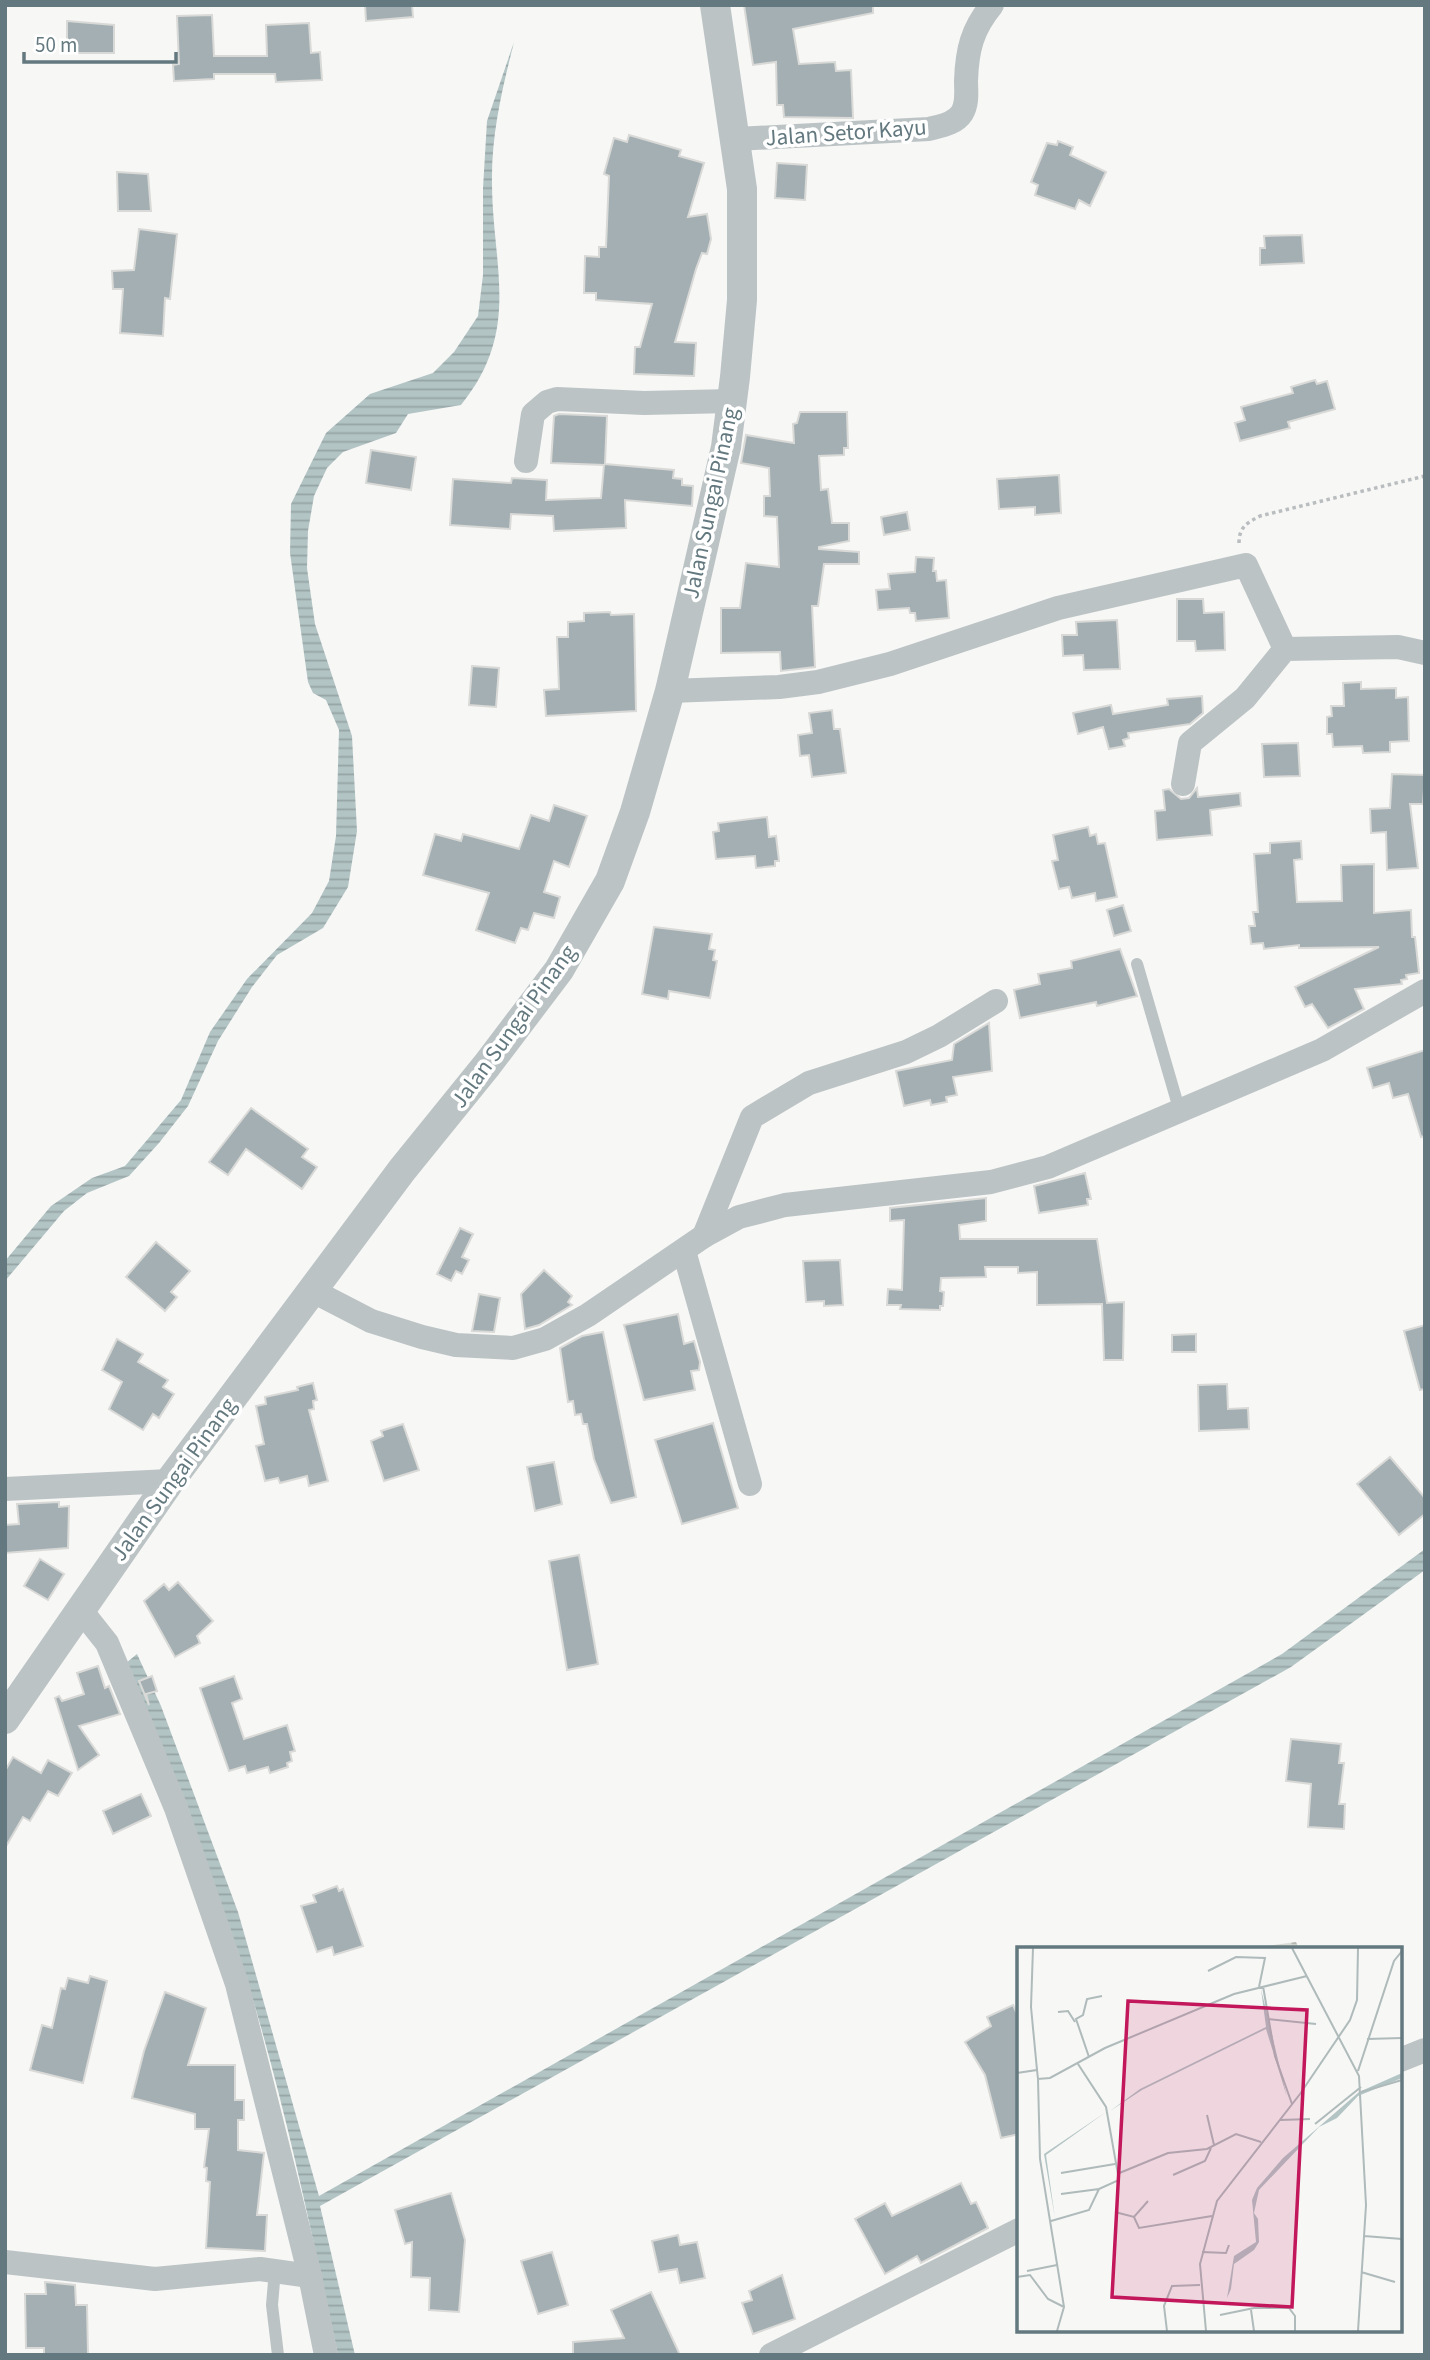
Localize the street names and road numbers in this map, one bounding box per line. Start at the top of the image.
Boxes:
street label: Jalan Setor Kayu [764,110,928,155]
street label: Jalan Sungai Pinang [674,404,747,602]
street label: Jalan Sungai Pinang [443,938,584,1115]
street label: Jalan Sungai Pinang [103,1391,244,1568]

